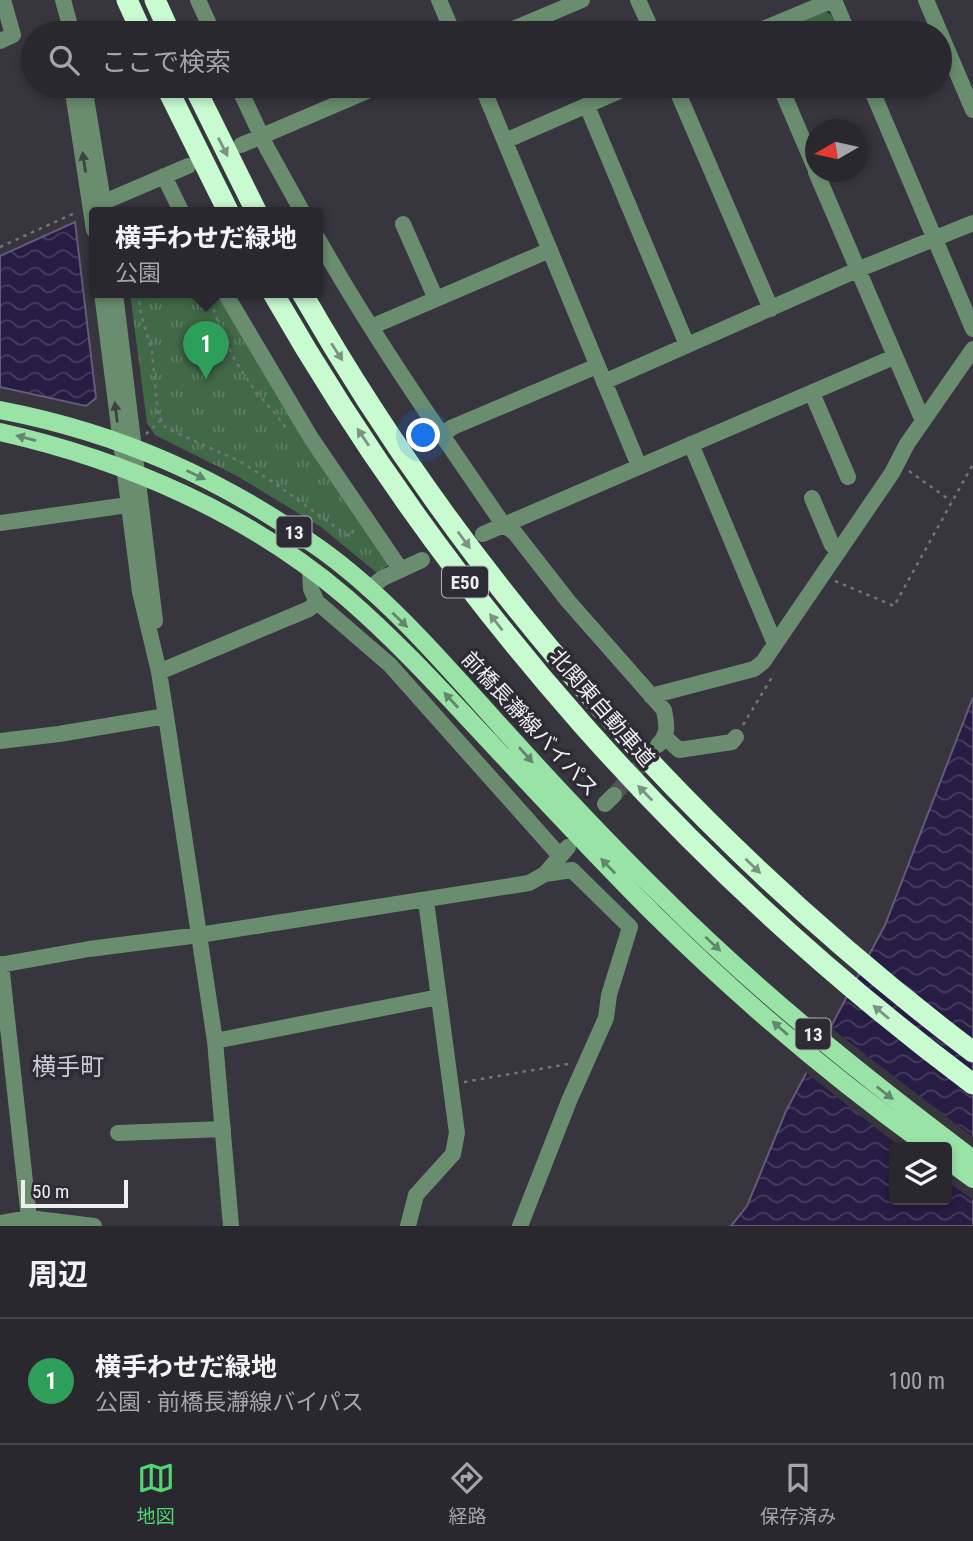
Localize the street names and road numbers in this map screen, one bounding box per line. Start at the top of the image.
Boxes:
road number: 13 [276,516,312,548]
road number: E50 [442,566,488,597]
street label: 北関東自動車道 [545,645,659,771]
street label: 前橋長瀞線バイパス [457,647,603,801]
road number: 13 [796,1018,830,1050]

